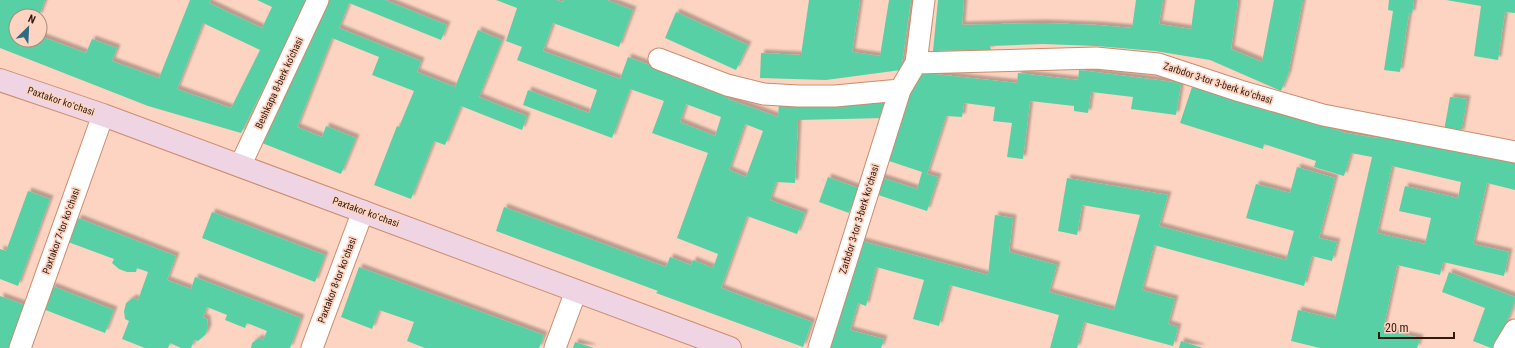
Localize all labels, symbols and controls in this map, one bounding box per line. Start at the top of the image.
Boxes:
north arrow [8,8,48,48]
text: N [26,12,38,27]
street label: Beshkapa 8-berk koʼchasi [253,36,305,130]
street label: Zarbdor 3-tor 3-berk koʻchasi [1162,60,1274,106]
street label: Paxtakor koʻchasi [26,84,96,118]
street label: Zarbdor 3-tor 3-berk koʻchasi [837,163,881,275]
street label: Paxtakor 7-tor koʻchasi [40,186,82,276]
street label: Paxtakor koʻchasi [331,195,401,229]
street label: Paxtakor 8-tor koʻchasi [316,236,358,324]
scale bar [1379,314,1454,340]
text: 20 m [1385,321,1409,335]

